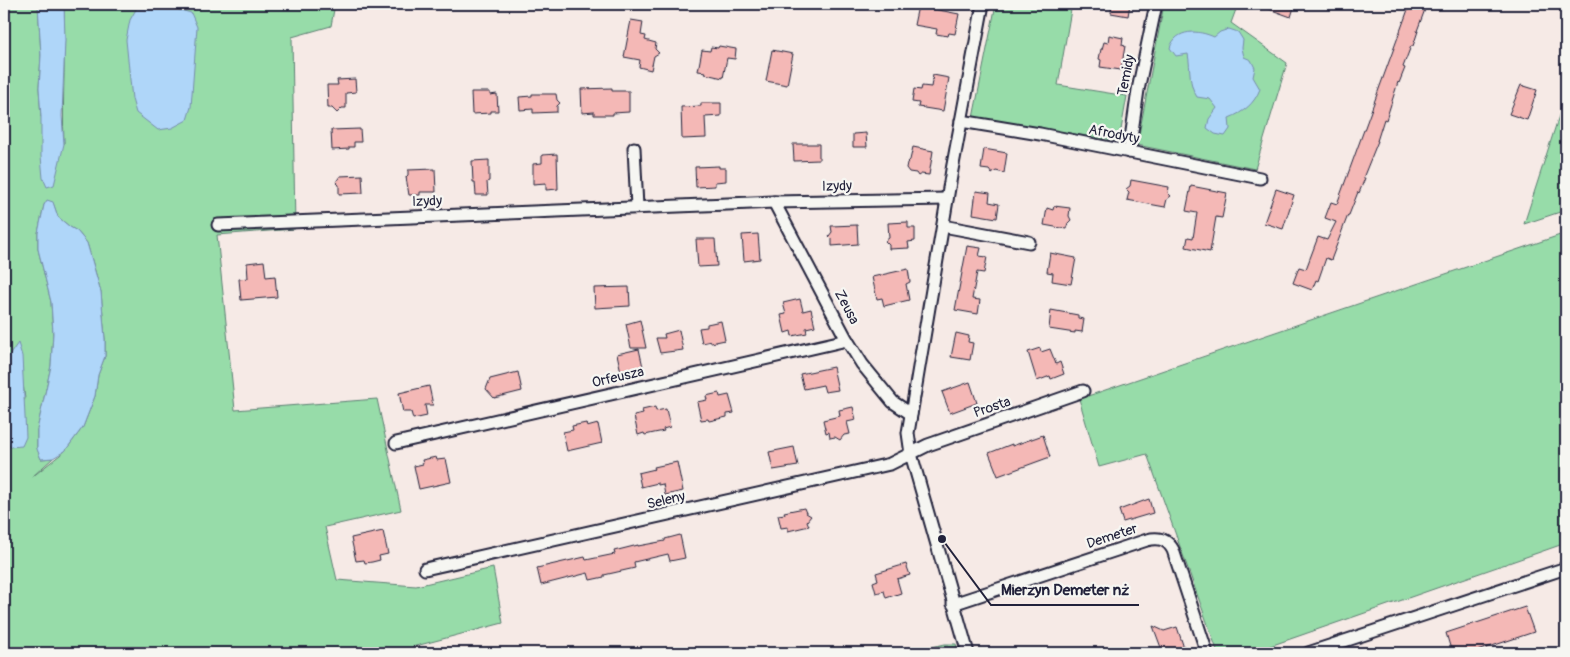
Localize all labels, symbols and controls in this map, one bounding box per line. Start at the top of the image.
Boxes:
street label: Temidy [1114,53,1138,97]
street label: Afrodyty [1087,121,1141,147]
street label: Izydy [822,177,852,195]
street label: Izydy [412,192,442,210]
street label: Zeusa [831,287,863,327]
street label: Orfeusza [590,363,646,391]
street label: Prosta [971,393,1013,421]
street label: Seleny [645,487,687,513]
street label: Demeter [1084,520,1140,552]
callout: Mierzyn Demeter nż [991,575,1139,605]
text: Mierzyn Demeter nż [1001,581,1129,600]

